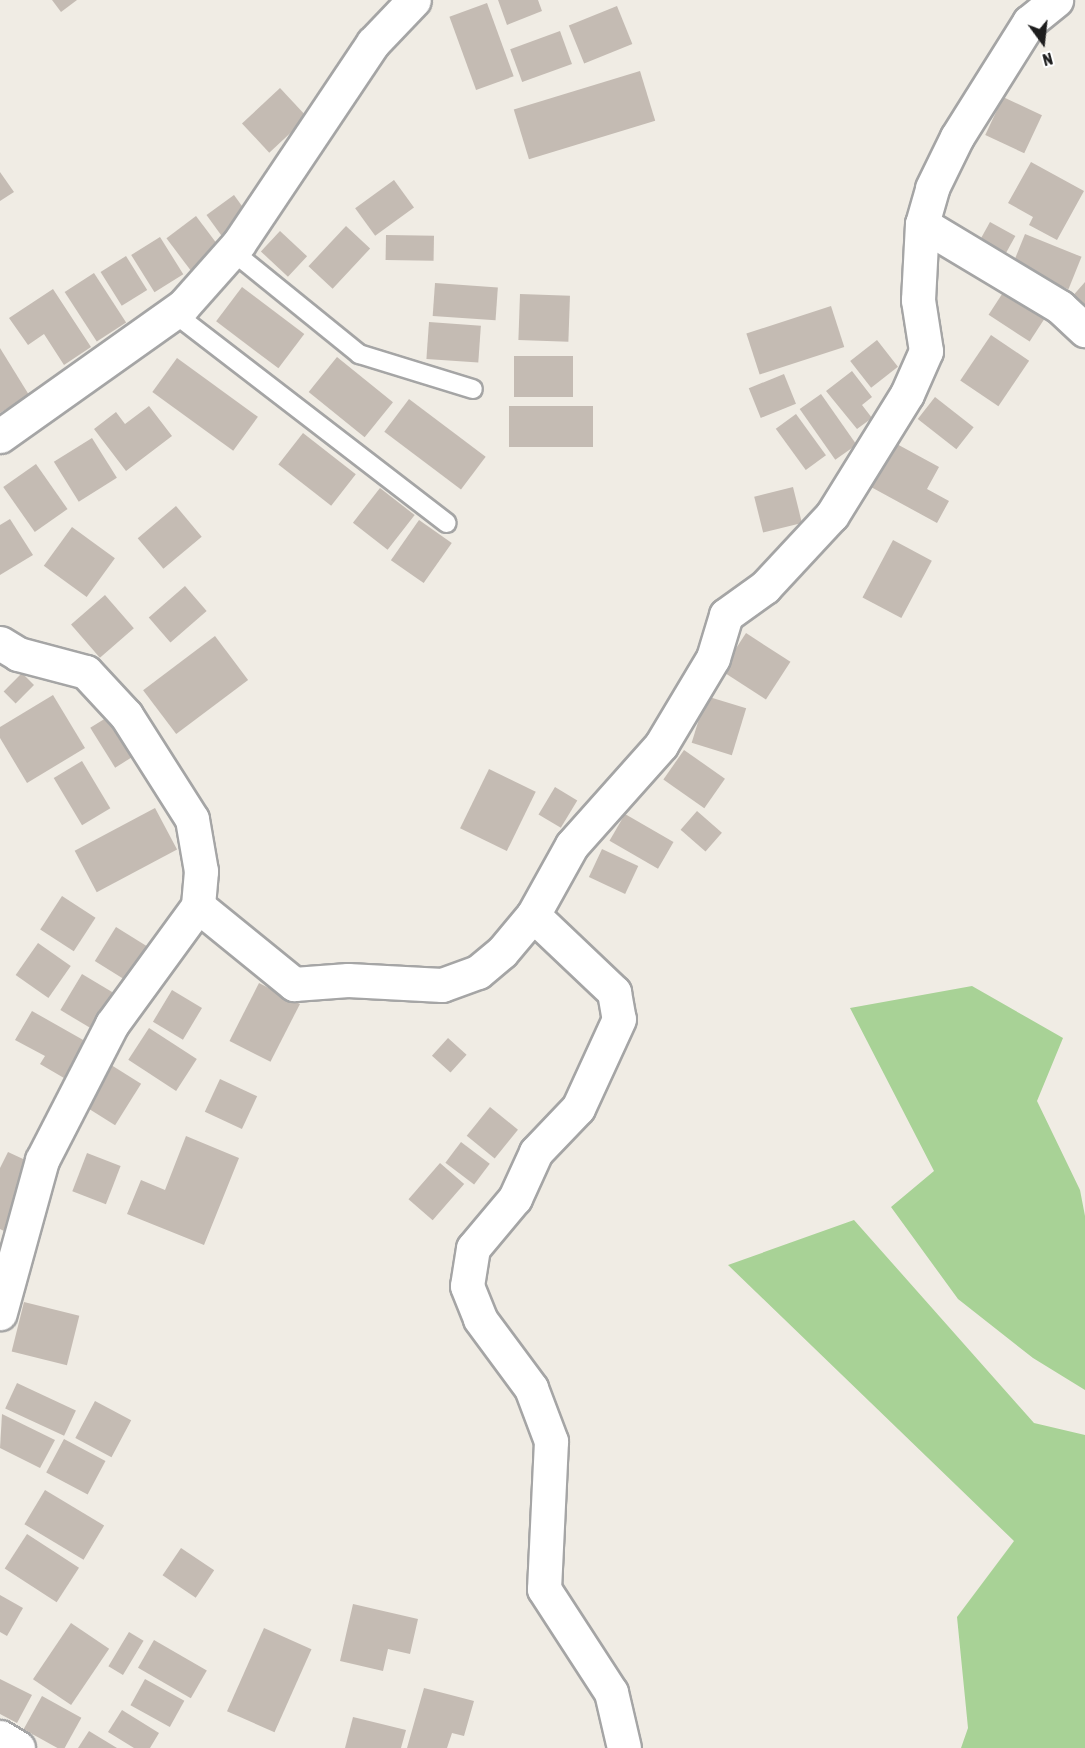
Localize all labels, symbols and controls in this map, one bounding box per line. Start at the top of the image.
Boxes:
north arrow [1013,12,1073,72]
text: N [1041,49,1055,69]

